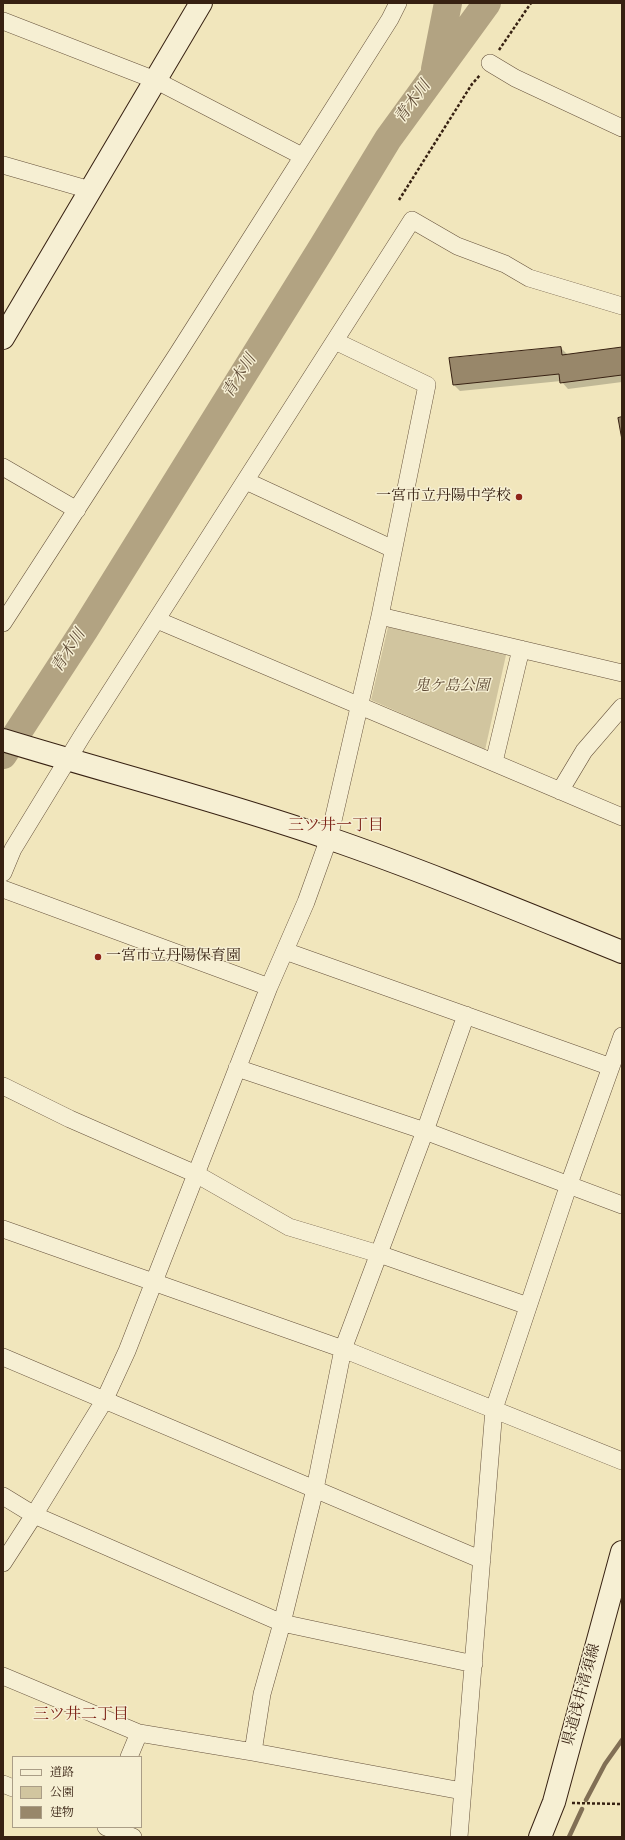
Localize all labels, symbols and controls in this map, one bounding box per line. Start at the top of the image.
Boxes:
water label: 青木川 [392,78,436,128]
water label: 青木川 [220,352,262,402]
place label: 一宮市立丹陽中学校 [376,488,511,506]
marker: 一宮市立丹陽中学校 [514,492,524,502]
water label: 青木川 [49,627,91,677]
park label: 鬼ケ島公園 [415,678,489,696]
district label: 三ツ井一丁目 [288,817,384,837]
place label: 一宮市立丹陽保育園 [106,948,241,966]
marker: 一宮市立丹陽保育園 [93,952,103,962]
street label: 県道浅井清須線 [561,1642,605,1748]
district label: 三ツ井二丁目 [33,1706,129,1726]
legend [12,1756,142,1828]
text: 道路 [50,1764,74,1782]
text: 公園 [50,1784,74,1802]
text: 建物 [50,1804,74,1822]

